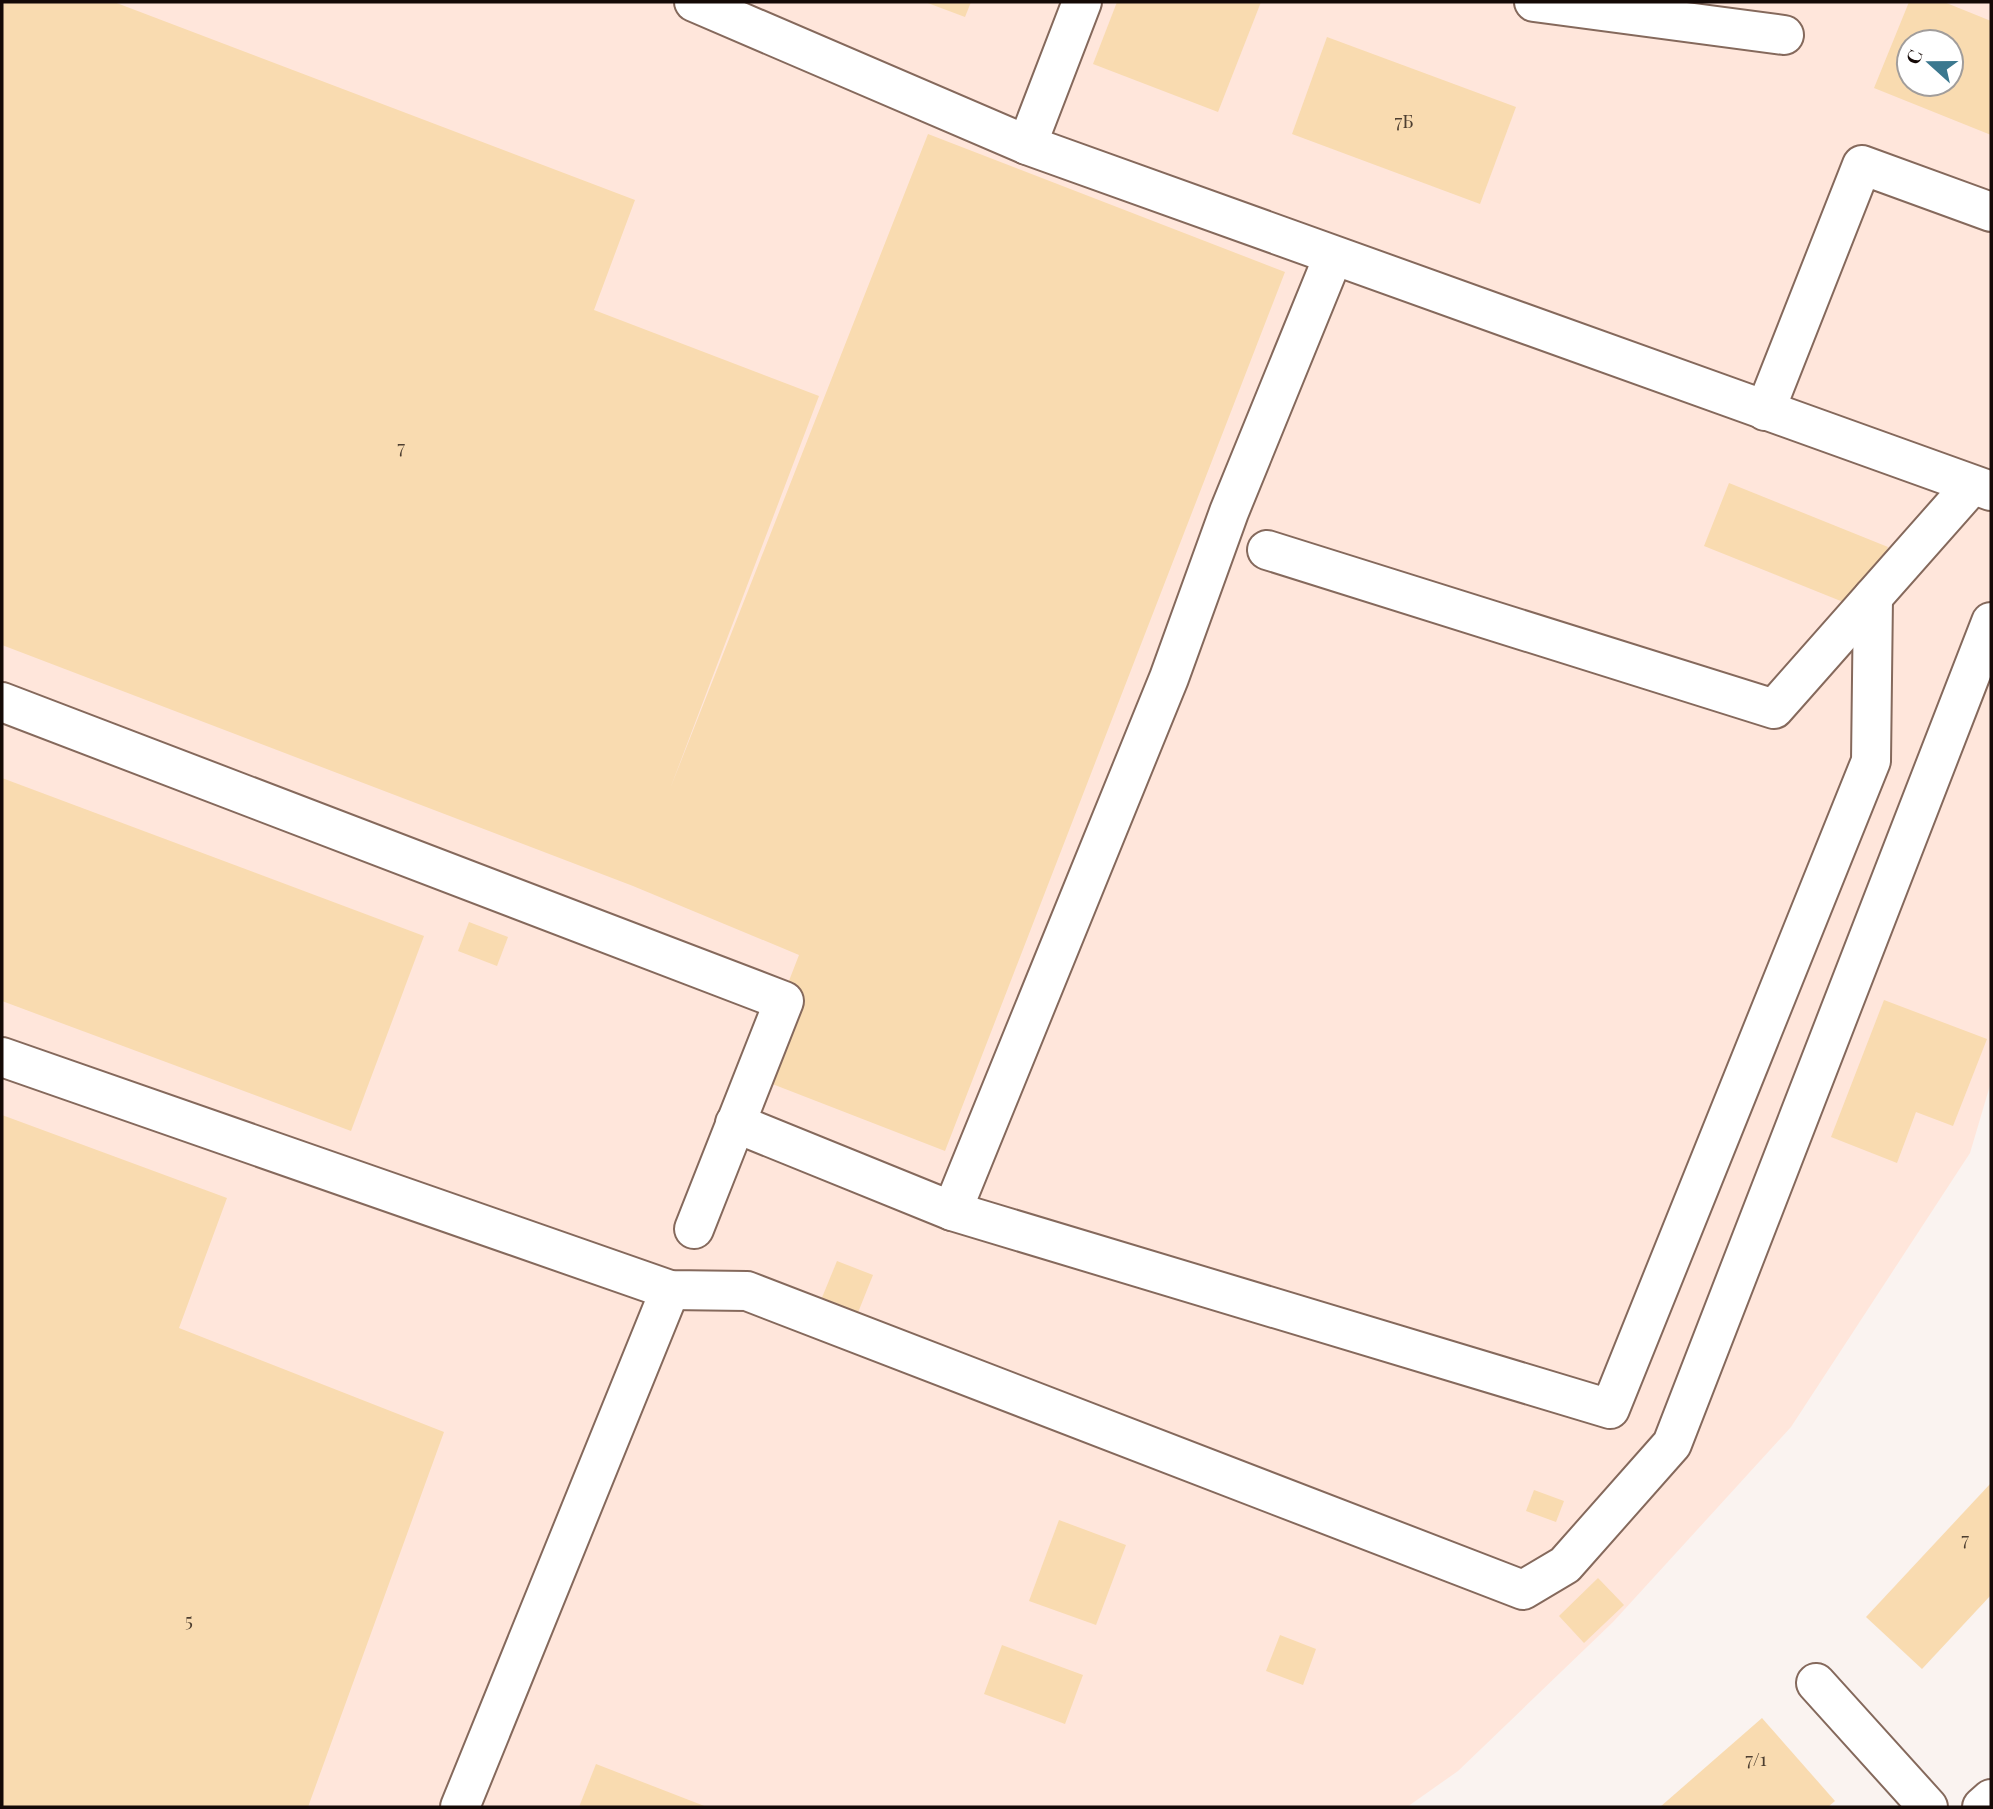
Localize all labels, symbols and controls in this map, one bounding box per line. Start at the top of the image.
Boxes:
north arrow [1895,28,1965,98]
text: С [1899,46,1928,67]
house number: 7Б [1394,107,1414,133]
house number: 7 [397,433,405,459]
house number: 7 [1961,1525,1969,1551]
house number: 5 [185,1606,193,1632]
house number: 7/1 [1745,1745,1767,1771]

